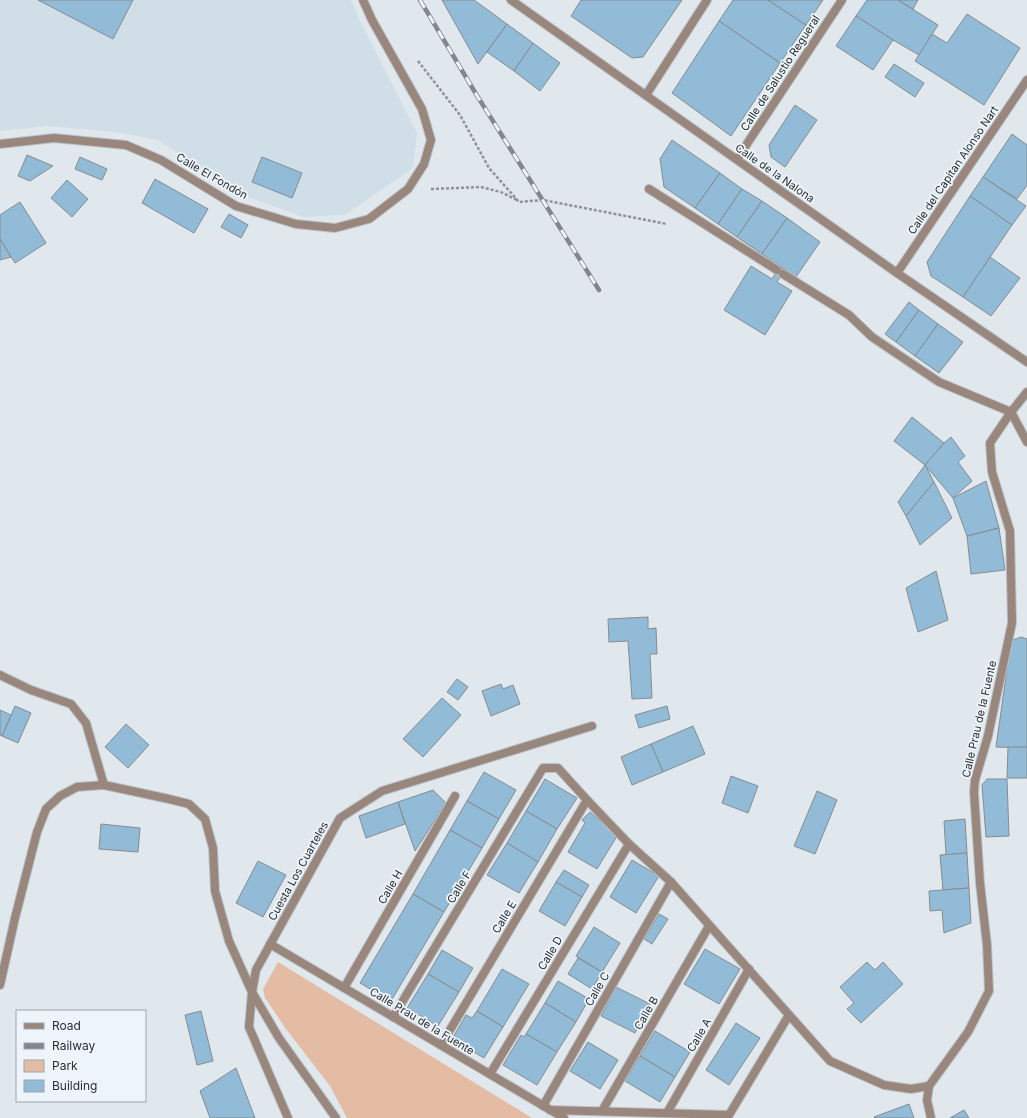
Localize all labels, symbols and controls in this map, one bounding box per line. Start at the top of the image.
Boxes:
street label: Calle de Salustio Regueral [737,12,823,134]
street label: Calle del Capitan Alonso Nart [905,103,1002,237]
street label: Calle de la Nalona [733,140,817,206]
street label: Calle El Fondón [174,150,250,202]
street label: Calle Prau de la Fuente [959,659,999,779]
street label: Cuesta Los Cuarteles [265,819,331,923]
street label: Calle H [375,867,405,907]
street label: Calle F [444,868,474,906]
street label: Calle E [489,898,519,936]
street label: Calle D [534,933,566,972]
street label: Calle C [582,969,612,1009]
street label: Calle Prau de la Fuente [367,984,477,1058]
street label: Calle B [631,994,661,1032]
legend [16,1010,146,1102]
street label: Calle A [684,1015,714,1054]
text: Road [52,1018,81,1033]
text: Railway [52,1038,96,1053]
text: Park [52,1058,78,1073]
text: Building [52,1078,97,1093]

